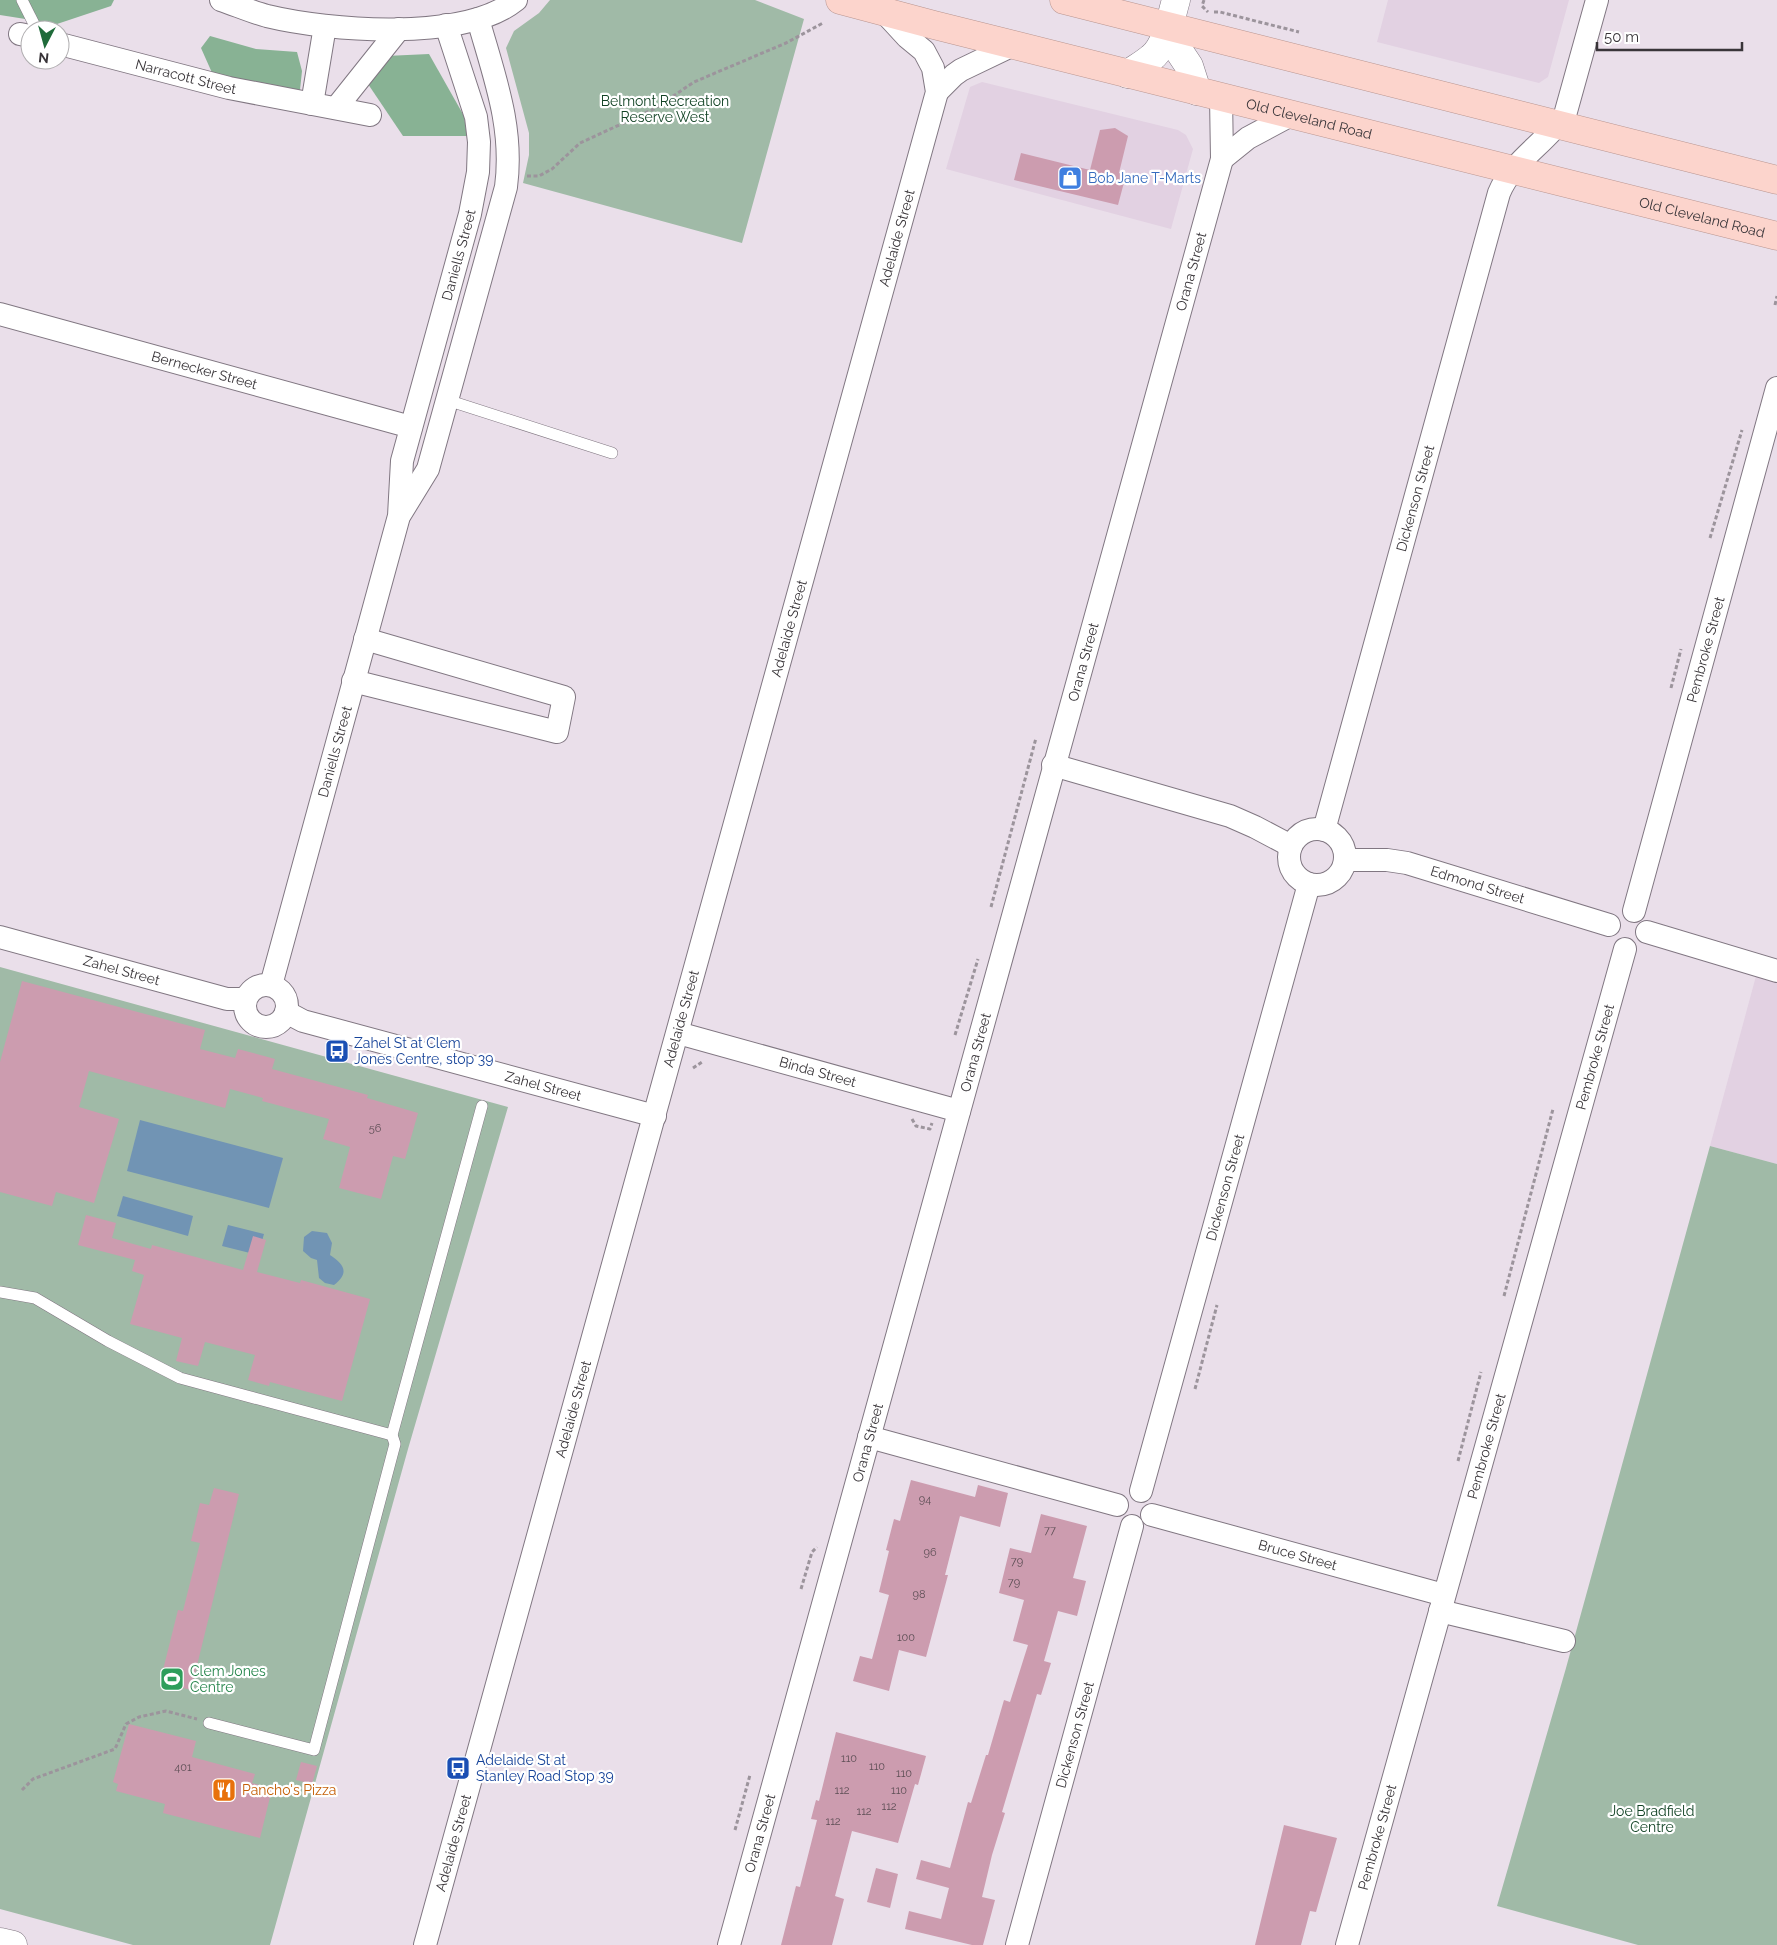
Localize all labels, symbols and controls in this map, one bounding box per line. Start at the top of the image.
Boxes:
north arrow [20,20,70,70]
scale bar [1597,20,1742,52]
text: 50 m [1604,28,1639,46]
text: N [37,49,50,66]
street label: Narracott Street [134,56,238,97]
park label: Belmont Recreation Reserve West [601,93,729,125]
street label: Old Cleveland Road [1245,95,1374,142]
shop icon: Bob Jane T-Marts [1057,165,1083,191]
place label: Bob Jane T-Marts [1088,170,1201,186]
street label: Adelaide Street [876,187,918,288]
street label: Old Cleveland Road [1637,194,1767,241]
street label: Daniells Street [439,208,479,302]
street label: Orana Street [1172,230,1210,313]
street label: Bernecker Street [150,348,259,392]
street label: Dickenson Street [1393,443,1437,553]
street label: Adelaide Street [768,578,810,679]
street label: Pembroke Street [1683,595,1728,704]
street label: Orana Street [1065,620,1102,703]
street label: Daniells Street [315,704,355,799]
street label: Edmond Street [1429,863,1527,907]
street label: Zahel Street [81,952,162,988]
street label: Adelaide Street [660,968,702,1069]
street label: Pembroke Street [1573,1002,1617,1112]
street label: Orana Street [957,1011,994,1094]
place label: Zahel St at Clem Jones Centre, stop 39 [354,1035,493,1067]
bus stop icon: Zahel St at Clem Jones Centre, stop 39 [324,1038,350,1064]
street label: Binda Street [777,1053,858,1090]
street label: Zahel Street [503,1068,584,1104]
house number: 56 [369,1122,382,1135]
street label: Dickenson Street [1203,1132,1247,1243]
street label: Adelaide Street [552,1358,594,1459]
street label: Pembroke Street [1464,1391,1509,1501]
street label: Orana Street [849,1401,886,1484]
house number: 94 [919,1493,931,1506]
house number: 77 [1044,1524,1056,1537]
street label: Bruce Street [1257,1537,1339,1573]
house number: 96 [923,1546,937,1559]
house number: 79 [1011,1555,1023,1568]
house number: 79 [1008,1576,1020,1589]
house number: 98 [913,1588,925,1601]
house number: 100 [897,1631,915,1644]
place label: Clem Jones Centre [190,1663,266,1695]
sports icon: Clem Jones Centre [159,1666,185,1692]
street label: Dickenson Street [1052,1679,1097,1790]
place label: Adelaide St at Stanley Road Stop 39 [476,1752,614,1784]
house number: 110 [841,1752,857,1765]
bus stop icon: Adelaide St at Stanley Road Stop 39 [445,1755,471,1781]
house number: 110 [869,1760,885,1773]
house number: 401 [174,1761,192,1774]
house number: 110 [896,1767,912,1780]
restaurant icon: Pancho's Pizza [211,1777,237,1803]
place label: Pancho's Pizza [242,1782,337,1798]
street label: Pembroke Street [1355,1782,1400,1892]
house number: 112 [834,1784,850,1797]
house number: 110 [891,1784,907,1797]
street label: Adelaide Street [432,1792,474,1893]
street label: Orana Street [741,1792,778,1874]
house number: 112 [881,1800,897,1813]
park label: Joe Bradfield Centre [1609,1803,1695,1835]
house number: 112 [856,1805,872,1818]
house number: 112 [825,1815,841,1828]

